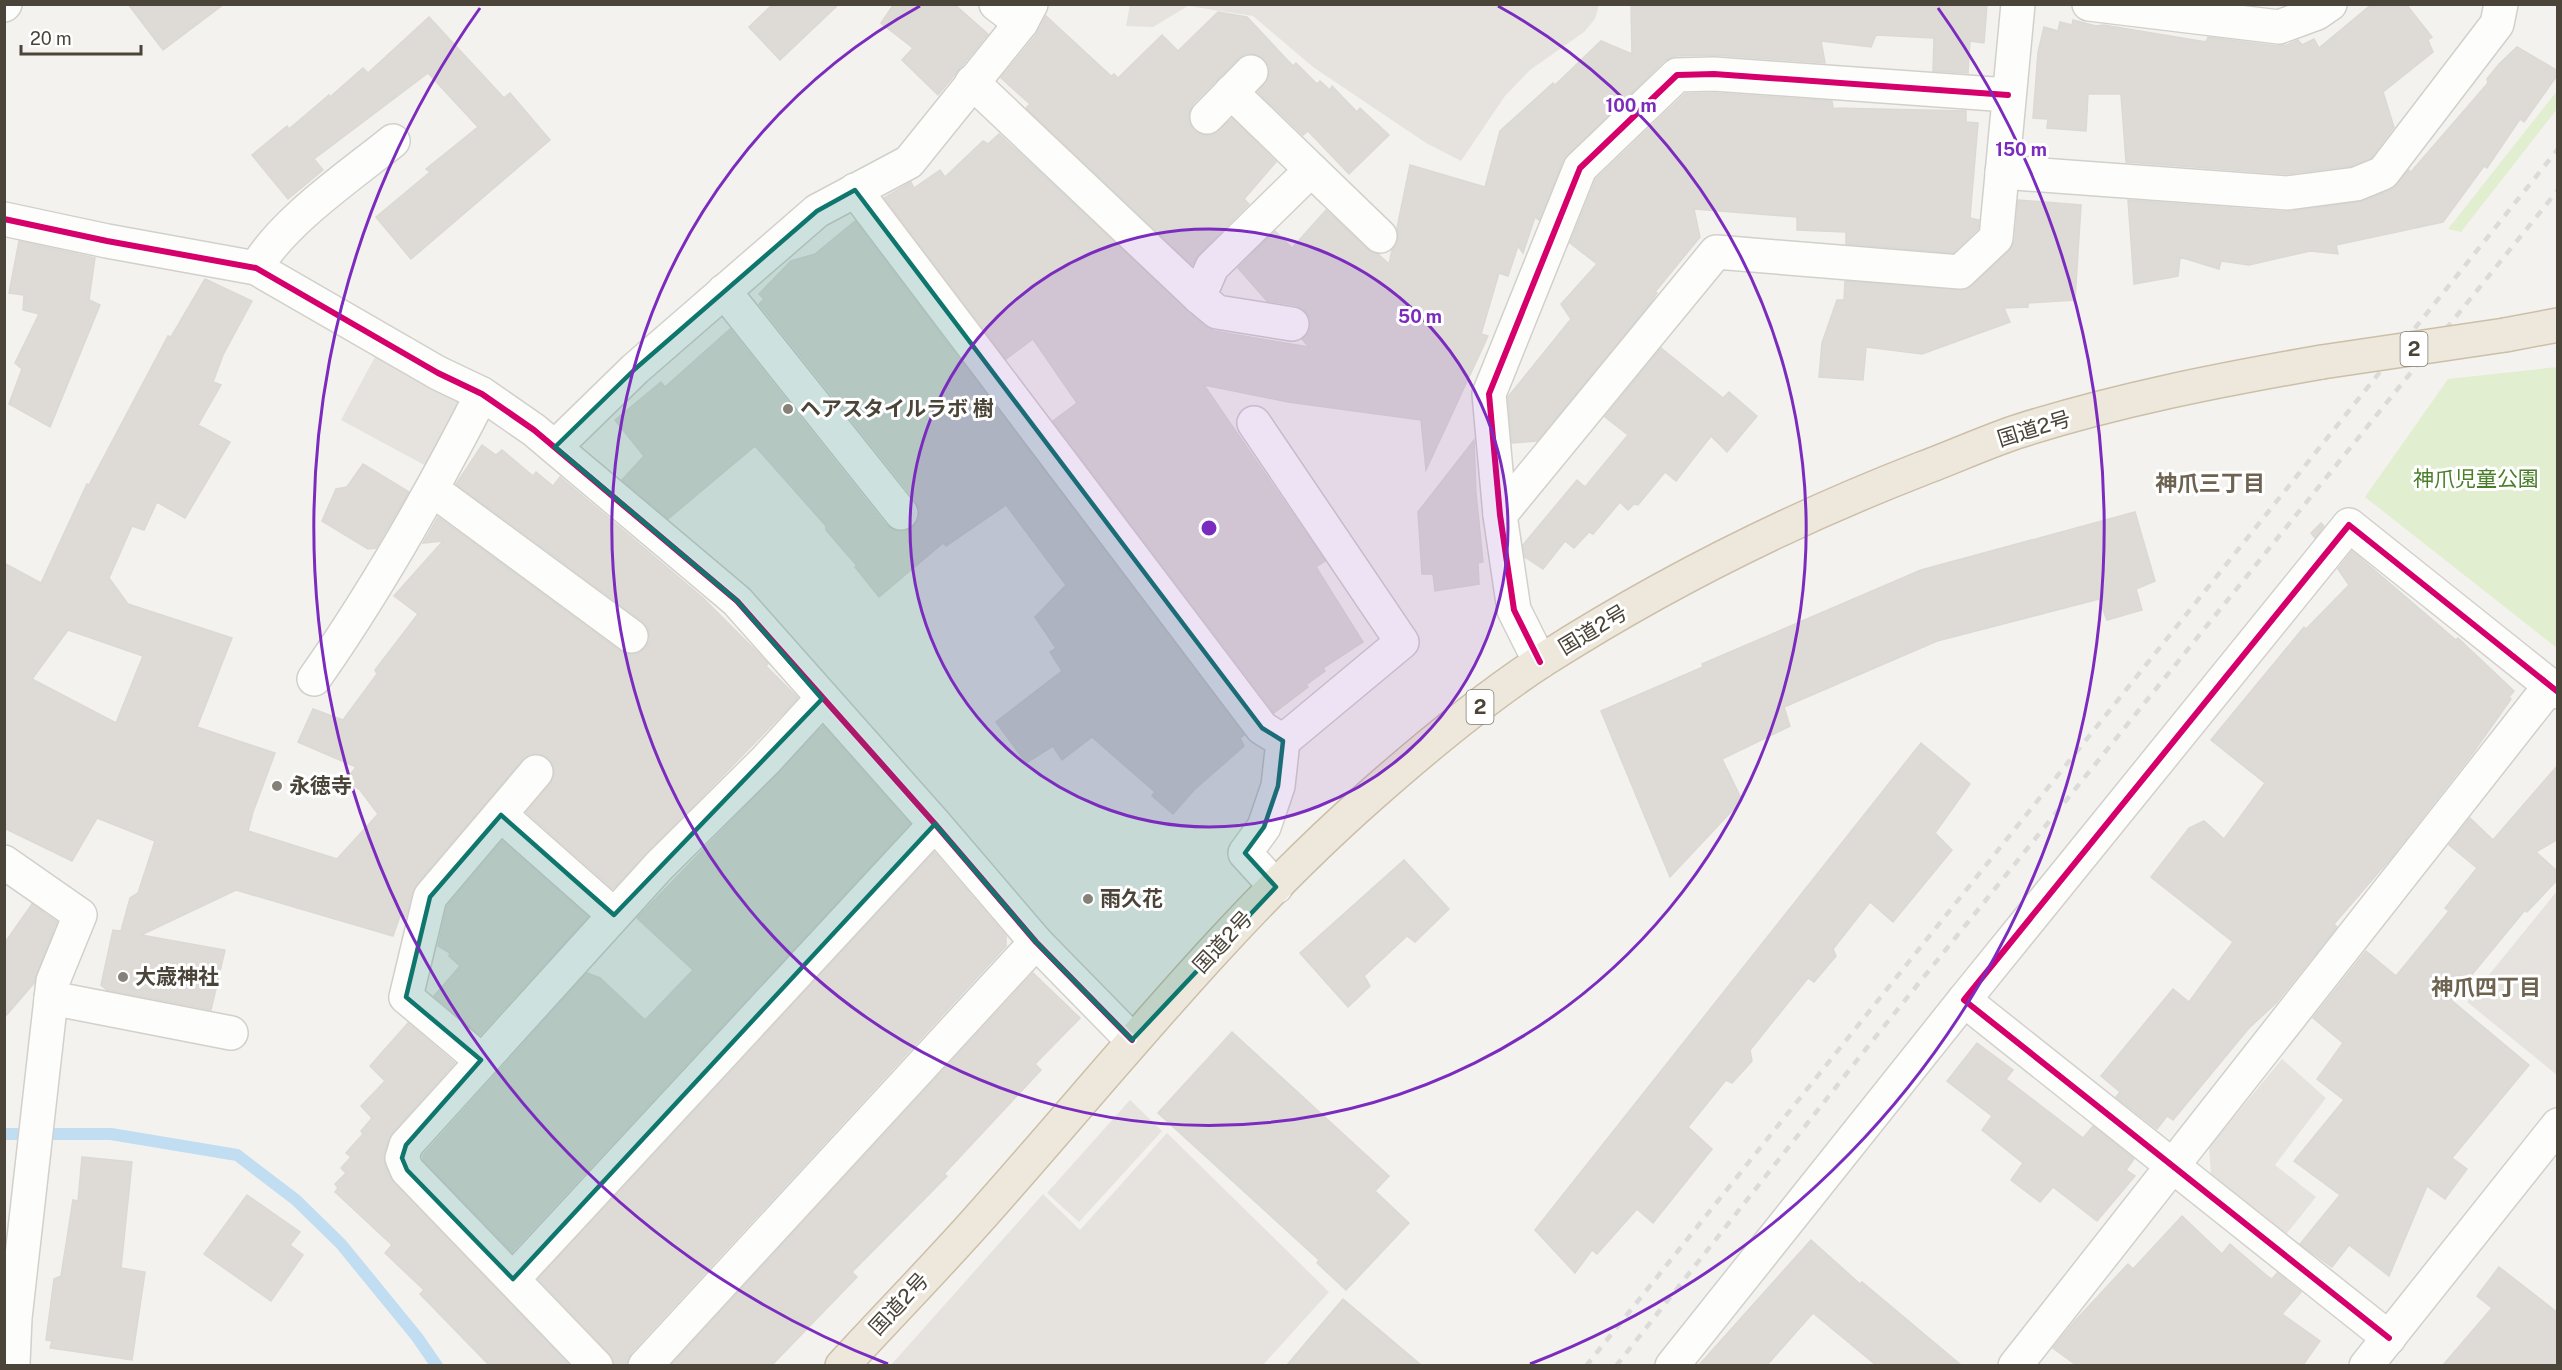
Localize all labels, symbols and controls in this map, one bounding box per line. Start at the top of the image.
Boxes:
scale bar [21,18,141,56]
text: 20 m [30,28,72,49]
text: 100 m [1605,95,1657,116]
text: 150 m [1995,139,2047,160]
text: 50 m [1398,306,1442,327]
road number: 2 [2400,332,2428,366]
place label: ヘアスタイルラボ 樹 [800,396,994,421]
marker: ヘアスタイルラボ 樹 [781,402,795,416]
street label: 国道2号 [1994,406,2074,452]
park label: 神爪児童公園 [2413,466,2539,491]
district label: 神爪三丁目 [2155,470,2265,496]
centre of rings [1199,518,1219,538]
street label: 国道2号 [1554,599,1632,660]
road number: 2 [1466,690,1494,724]
place label: 永徳寺 [289,773,352,798]
marker: 永徳寺 [270,779,284,793]
place label: 雨久花 [1100,886,1163,911]
marker: 雨久花 [1081,892,1095,906]
street label: 国道2号 [1188,906,1258,978]
place label: 大歳神社 [135,964,219,989]
marker: 大歳神社 [116,970,130,984]
district label: 神爪四丁目 [2431,974,2541,1000]
street label: 国道2号 [864,1268,934,1340]

